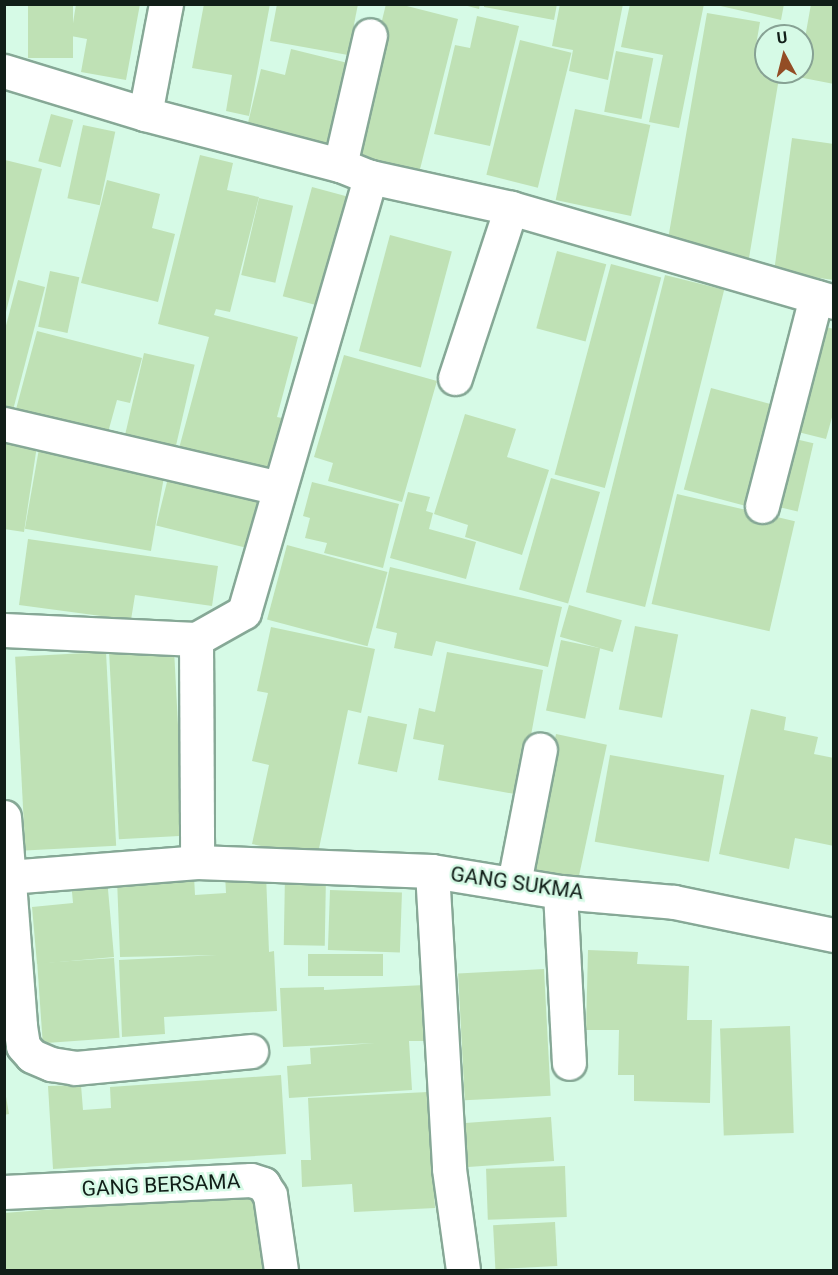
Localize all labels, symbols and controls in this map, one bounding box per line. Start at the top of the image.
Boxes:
north arrow [754,24,814,84]
text: U [776,28,788,48]
street label: GANG SUKMA [449,861,585,905]
street label: GANG BERSAMA [81,1168,241,1202]

